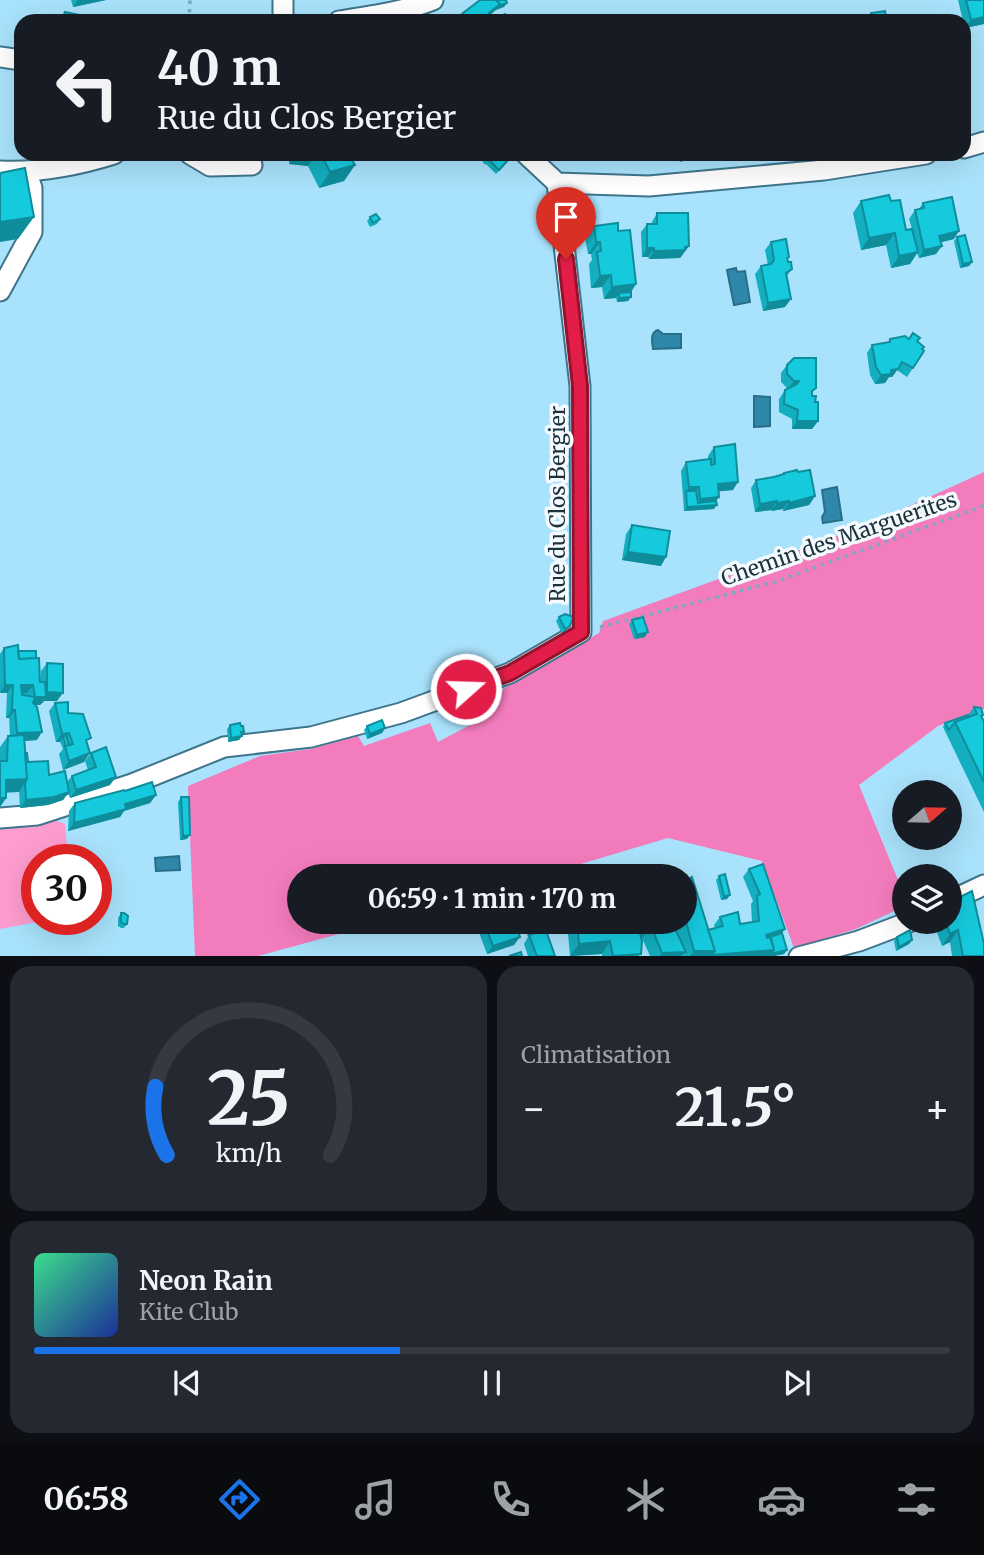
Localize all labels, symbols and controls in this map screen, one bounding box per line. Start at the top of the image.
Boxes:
text: 40 m [157,37,281,98]
icon: left [42,42,133,133]
text: Rue du Clos Bergier [157,98,456,138]
pin [536,187,596,259]
icon: arrive [547,198,585,236]
street label: Rue du Clos Bergier [544,406,571,602]
street label: Chemin des Marguerites [718,485,960,592]
position arrow [429,652,503,726]
north arrow [892,780,962,850]
map controls [892,780,962,934]
speed limit sign: 30 [21,844,112,935]
button: layers [892,864,962,934]
text: 06:59 · 1 min · 170 m [368,882,616,915]
text: Climatisation [521,1040,671,1069]
text: 25 [207,1053,290,1145]
text: 21.5° [675,1075,796,1140]
text: − [521,1085,546,1132]
text: + [925,1085,950,1132]
text: km/h [215,1136,282,1168]
text: Neon Rain [139,1264,273,1297]
text: Kite Club [139,1297,238,1326]
icon: previous [168,1364,206,1402]
icon: pause [473,1364,511,1402]
icon: next [778,1364,816,1402]
icon: directions [215,1475,264,1524]
icon: music [351,1475,400,1524]
icon: phone [486,1475,535,1524]
icon: climate [621,1475,670,1524]
icon: car [757,1475,806,1524]
icon: filters [892,1475,941,1524]
text: 06:58 [43,1479,129,1519]

